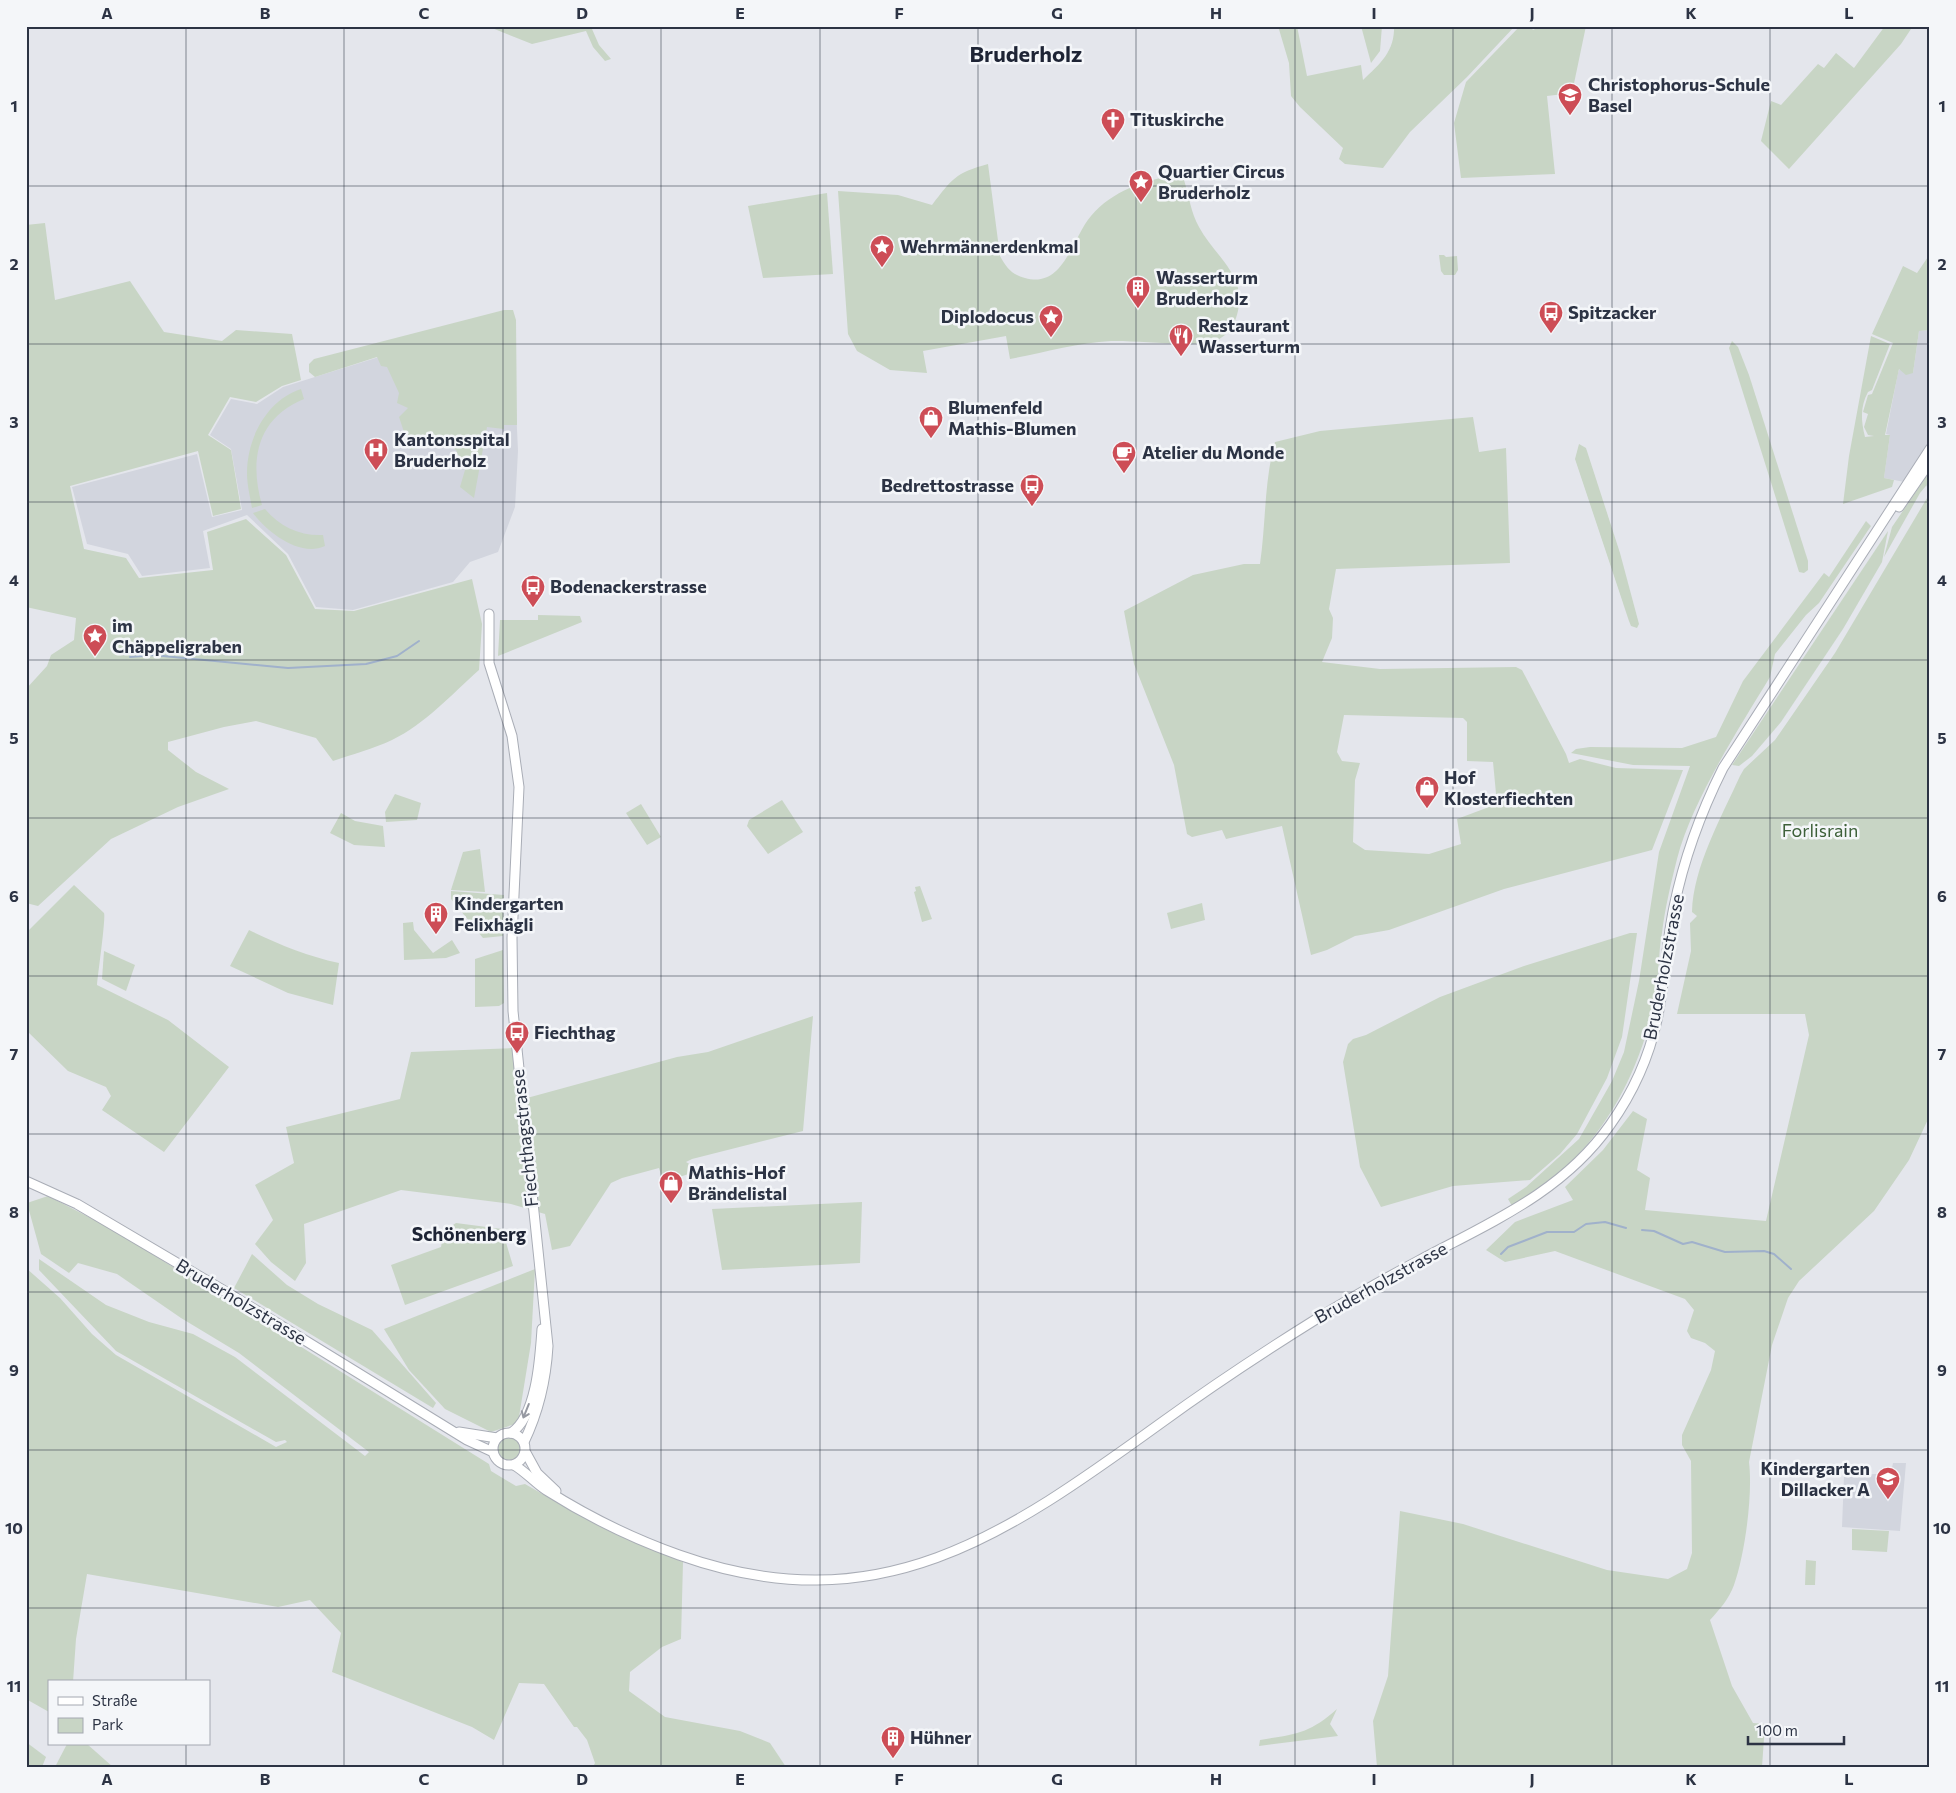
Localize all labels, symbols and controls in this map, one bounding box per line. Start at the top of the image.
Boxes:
text: A [101,3,113,22]
text: B [260,3,271,22]
text: C [419,3,430,22]
text: D [576,3,588,22]
text: E [735,3,745,22]
text: F [894,3,904,22]
text: G [1051,3,1063,22]
text: H [1210,3,1222,22]
text: I [1371,3,1377,22]
text: J [1529,3,1535,22]
text: K [1685,3,1697,22]
text: L [1844,3,1854,22]
district label: Bruderholz [970,40,1082,67]
place label: Christophorus-Schule Basel [1588,73,1770,116]
school or university icon: Christophorus-Schule Basel [1557,82,1583,116]
text: 1 [10,96,18,115]
text: 1 [1938,96,1946,115]
church icon: Tituskirche [1100,107,1126,141]
place label: Tituskirche [1130,108,1224,130]
place label: Quartier Circus Bruderholz [1158,160,1285,203]
place icon: Quartier Circus Bruderholz [1128,169,1154,203]
place icon: Wehrmännerdenkmal [869,234,895,268]
place label: Wehrmännerdenkmal [900,235,1078,257]
text: 2 [9,254,19,273]
text: 2 [1937,254,1947,273]
place label: Wasserturm Bruderholz [1156,266,1258,309]
building icon: Wasserturm Bruderholz [1125,275,1151,309]
bus stop icon: Spitzacker [1538,300,1564,334]
place label: Spitzacker [1568,301,1657,323]
place icon: Diplodocus [1038,304,1064,338]
place label: Diplodocus [941,305,1034,327]
place label: Restaurant Wasserturm [1198,314,1300,357]
restaurant icon: Restaurant Wasserturm [1168,323,1194,357]
place label: Blumenfeld Mathis-Blumen [948,396,1076,439]
shop icon: Blumenfeld Mathis-Blumen [918,405,944,439]
text: 3 [9,412,19,431]
text: 3 [1937,412,1947,431]
place label: Kantonsspital Bruderholz [394,428,510,471]
hospital icon: Kantonsspital Bruderholz [363,437,389,471]
cafe icon: Atelier du Monde [1111,440,1137,474]
place label: Atelier du Monde [1142,441,1284,463]
bus stop icon: Bedrettostrasse [1019,473,1045,507]
place label: Bedrettostrasse [881,474,1014,496]
text: 4 [9,570,19,589]
text: 4 [1937,570,1947,589]
bus stop icon: Bodenackerstrasse [520,574,546,608]
place label: Bodenackerstrasse [550,575,707,597]
place label: im Chäppeligraben [112,614,242,657]
place icon: im Chäppeligraben [82,623,108,657]
text: 5 [9,728,19,747]
text: 5 [1937,728,1947,747]
place label: Hof Klosterfiechten [1444,766,1573,809]
shop icon: Hof Klosterfiechten [1414,775,1440,809]
park label: Forlisrain [1782,819,1858,841]
text: 6 [9,886,19,905]
text: 6 [1937,886,1947,905]
place label: Kindergarten Felixhägli [454,892,564,935]
street label: Bruderholzstrasse [1638,892,1688,1042]
building icon: Kindergarten Felixhägli [423,901,449,935]
bus stop icon: Fiechthag [504,1020,530,1054]
place label: Fiechthag [534,1021,616,1043]
text: 7 [10,1044,19,1063]
text: 7 [1938,1044,1947,1063]
street label: Fiechthagstrasse [506,1068,542,1208]
place label: Mathis-Hof Brändelistal [688,1161,787,1204]
shop icon: Mathis-Hof Brändelistal [658,1170,684,1204]
text: 8 [9,1202,19,1221]
text: 8 [1937,1202,1947,1221]
district label: Schönenberg [412,1222,527,1245]
street label: Bruderholzstrasse [1310,1237,1451,1328]
street label: Bruderholzstrasse [172,1254,311,1349]
text: 9 [9,1360,19,1379]
text: 9 [1937,1360,1947,1379]
one-way arrow [521,1403,531,1418]
place label: Kindergarten Dillacker A [1760,1457,1870,1500]
school or university icon: Kindergarten Dillacker A [1875,1466,1901,1500]
text: 10 [5,1518,23,1537]
text: 10 [1933,1518,1951,1537]
text: 11 [7,1676,21,1695]
text: 11 [1935,1676,1949,1695]
legend [48,1680,210,1746]
text: Straße [92,1691,138,1709]
scale bar [1748,1713,1845,1745]
text: Park [92,1715,123,1733]
text: 100 m [1756,1721,1798,1739]
building icon: Hühner [880,1725,906,1759]
place label: Hühner [910,1726,972,1748]
text: A [101,1769,113,1788]
text: B [260,1769,271,1788]
text: C [419,1769,430,1788]
text: D [576,1769,588,1788]
text: E [735,1769,745,1788]
text: F [894,1769,904,1788]
text: G [1051,1769,1063,1788]
text: H [1210,1769,1222,1788]
text: I [1371,1769,1377,1788]
text: J [1529,1769,1535,1788]
text: K [1685,1769,1697,1788]
text: L [1844,1769,1854,1788]

